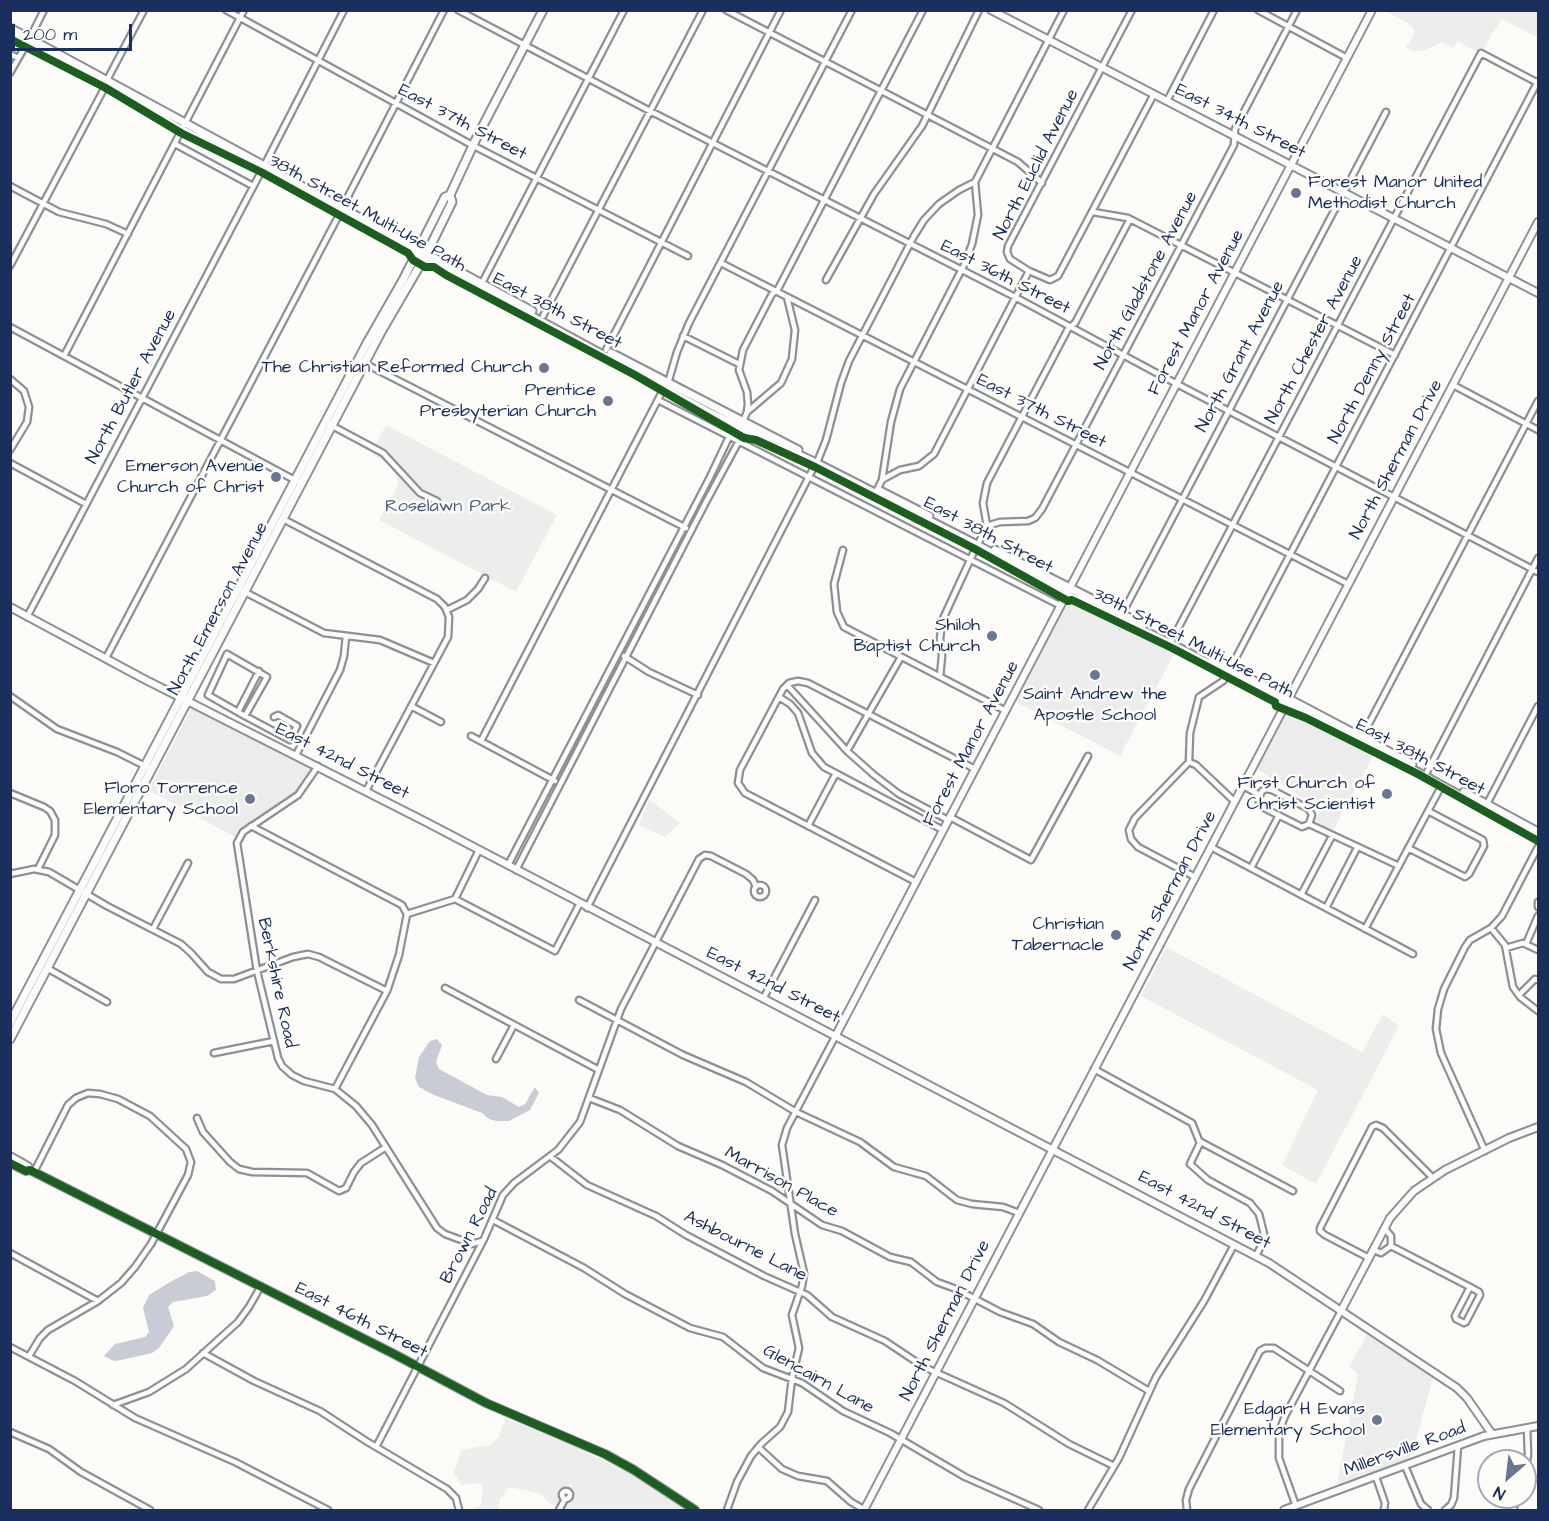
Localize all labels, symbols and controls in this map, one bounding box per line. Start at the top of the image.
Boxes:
scale bar [15,12,135,50]
text: 200 m [23,22,77,47]
street label: East 37th Street [394,80,530,166]
street label: East 34th Street [1171,80,1309,164]
street label: North Euclid Avenue [990,86,1084,244]
street label: 38th Street Multi-Use Path [265,151,469,277]
place label: Forest Manor United Methodist Church [1308,172,1482,214]
marker: Forest Manor United Methodist Church [1289,186,1303,200]
street label: North Gladstone Avenue [1091,188,1203,374]
street label: Forest Manor Avenue [1144,226,1250,400]
street label: East 36th Street [937,236,1073,320]
street label: North Chester Avenue [1261,252,1369,428]
street label: East 38th Street [489,269,625,355]
street label: North Grant Avenue [1192,278,1290,436]
street label: North Denny Street [1324,290,1422,448]
street label: North Butler Avenue [82,306,182,468]
place label: The Christian Reformed Church [262,357,532,379]
marker: The Christian Reformed Church [537,361,551,375]
street label: East 37th Street [973,370,1109,454]
street label: North Sherman Drive [1346,376,1448,544]
place label: Prentice Presbyterian Church [420,380,596,422]
marker: Prentice Presbyterian Church [601,394,615,408]
place label: Emerson Avenue Church of Christ [117,456,264,498]
marker: Emerson Avenue Church of Christ [269,470,283,484]
street label: East 38th Street [920,493,1056,579]
park label: Roselawn Park [385,496,511,518]
street label: North Emerson Avenue [164,519,274,699]
street label: 38th Street Multi-Use Path [1089,584,1297,704]
place label: Shiloh Baptist Church [853,615,980,658]
marker: Shiloh Baptist Church [985,629,999,643]
street label: Forest Manor Avenue [919,657,1025,831]
marker: Saint Andrew the Apostle School [1088,668,1102,682]
place label: Saint Andrew the Apostle School [1023,684,1167,726]
street label: East 38th Street [1352,715,1488,801]
street label: East 42nd Street [272,719,412,805]
place label: First Church of Christ Scientist [1237,773,1375,816]
place label: Floro Torrence Elementary School [84,778,238,820]
marker: First Church of Christ Scientist [1380,787,1394,801]
marker: Floro Torrence Elementary School [243,792,257,806]
street label: North Sherman Drive [1120,807,1222,975]
place label: Christian Tabernacle [1012,914,1104,956]
street label: Berkshire Road [252,916,300,1050]
marker: Christian Tabernacle [1109,928,1123,942]
street label: East 42nd Street [703,943,843,1029]
street label: Marrison Place [720,1143,842,1223]
street label: East 42nd Street [1134,1167,1274,1255]
street label: Brown Road [437,1184,503,1288]
street label: Ashbourne Lane [680,1207,810,1287]
street label: North Sherman Drive [896,1237,996,1405]
street label: East 46th Street [291,1278,431,1364]
street label: Glencairn Lane [759,1341,877,1419]
place label: Edgar H Evans Elementary School [1211,1399,1365,1442]
marker: Edgar H Evans Elementary School [1370,1413,1384,1427]
street label: Millersville Road [1341,1418,1469,1482]
north arrow [1477,1449,1537,1509]
text: N [1490,1481,1509,1505]

